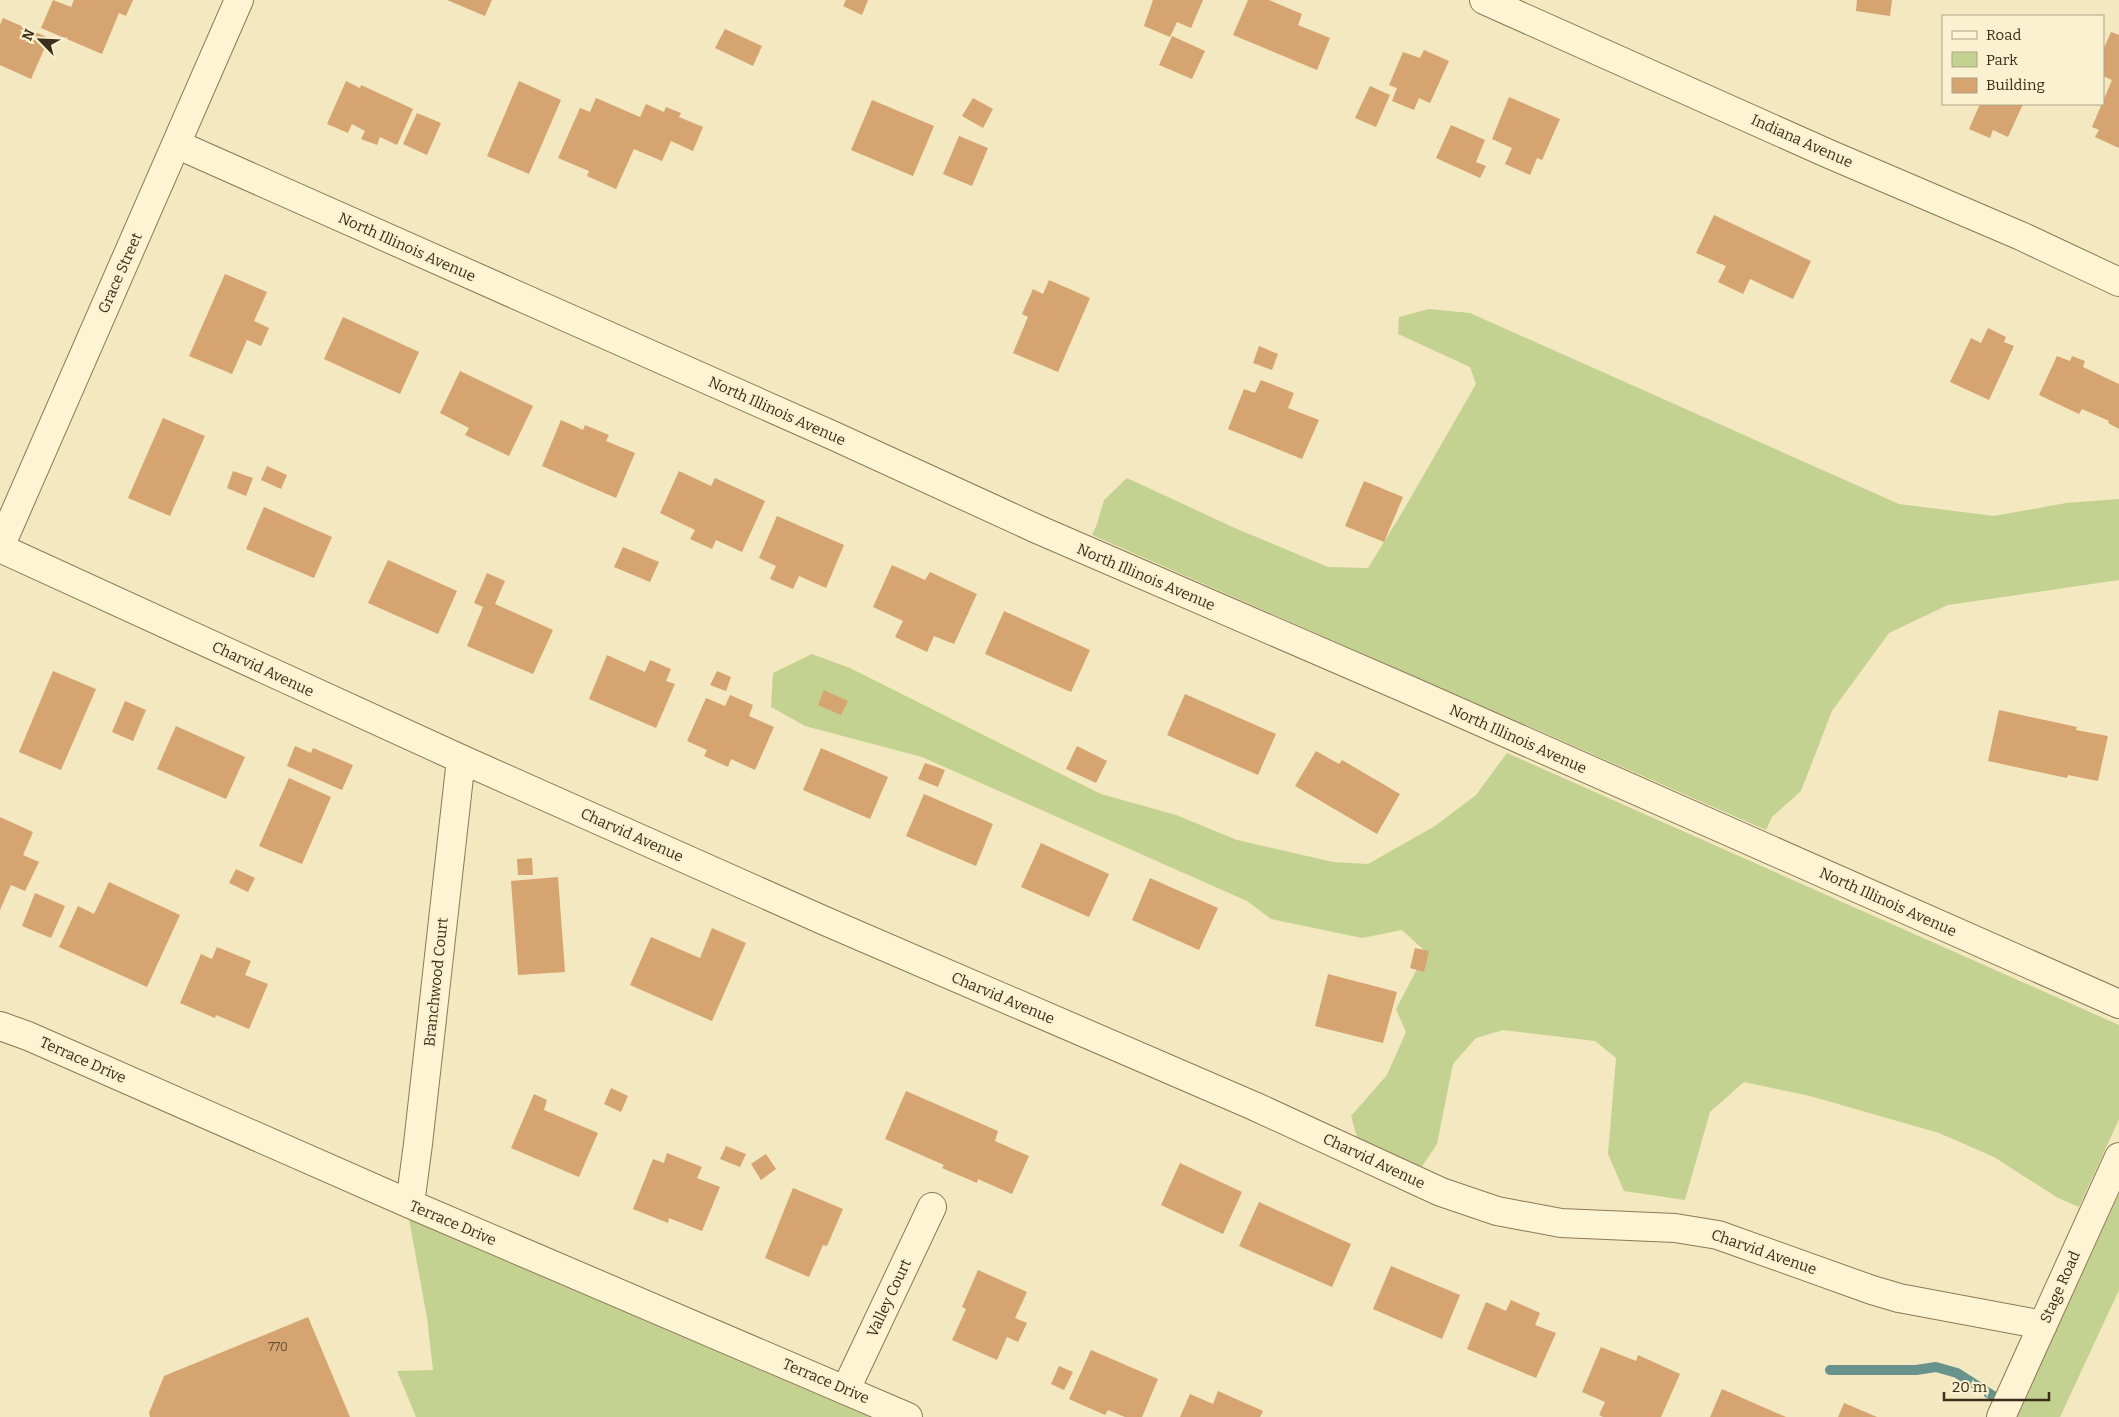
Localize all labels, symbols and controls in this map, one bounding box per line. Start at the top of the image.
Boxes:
north arrow [15,15,65,65]
legend [1942,15,2104,105]
text: N [19,26,39,43]
text: Road [1986,26,2021,44]
text: Park [1986,51,2018,69]
text: Building [1986,76,2045,94]
street label: Indiana Avenue [1748,110,1856,172]
street label: North Illinois Avenue [336,209,478,285]
street label: Grace Street [94,229,146,316]
street label: North Illinois Avenue [706,373,848,449]
street label: North Illinois Avenue [1074,540,1218,614]
street label: Charvid Avenue [209,638,317,700]
street label: North Illinois Avenue [1447,701,1589,777]
street label: Charvid Avenue [578,804,686,866]
street label: North Illinois Avenue [1817,864,1959,940]
street label: Branchwood Court [420,916,452,1047]
street label: Charvid Avenue [949,968,1057,1028]
street label: Terrace Drive [37,1033,129,1087]
street label: Charvid Avenue [1320,1130,1428,1192]
street label: Terrace Drive [407,1197,499,1249]
street label: Charvid Avenue [1709,1226,1819,1278]
street label: Stage Road [2036,1248,2084,1326]
street label: Valley Court [863,1256,915,1340]
house number: 770 [268,1340,288,1354]
street label: Terrace Drive [780,1355,872,1407]
scale bar [1944,1370,2049,1402]
text: 20 m [1952,1378,1988,1396]

